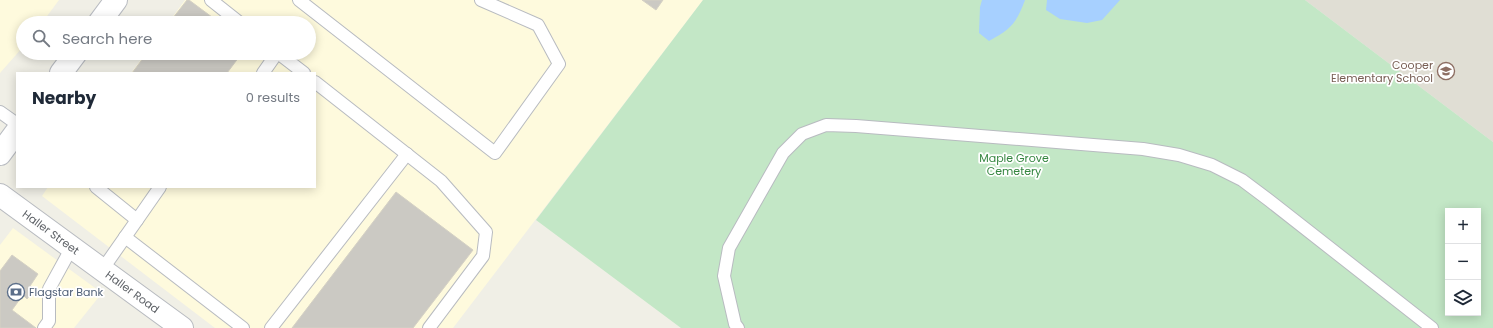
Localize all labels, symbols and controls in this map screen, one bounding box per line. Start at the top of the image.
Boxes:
search box [16,16,316,60]
icon: search [30,27,52,49]
text: Search here [62,28,152,49]
place label: Cooper Elementary School [1331,57,1433,86]
school or university icon: Cooper Elementary School [1436,61,1456,81]
text: Nearby [32,86,96,110]
text: 0 results [246,88,300,107]
park label: Maple Grove Cemetery [979,150,1049,179]
street label: Haller Street [19,206,82,258]
map controls [1445,208,1481,316]
button: + [1445,208,1481,244]
button: − [1445,244,1481,280]
street label: Haller Road [102,267,163,317]
button: layers [1445,280,1481,316]
bank icon: Flagstar Bank [6,282,26,302]
place label: Flagstar Bank [29,284,104,300]

